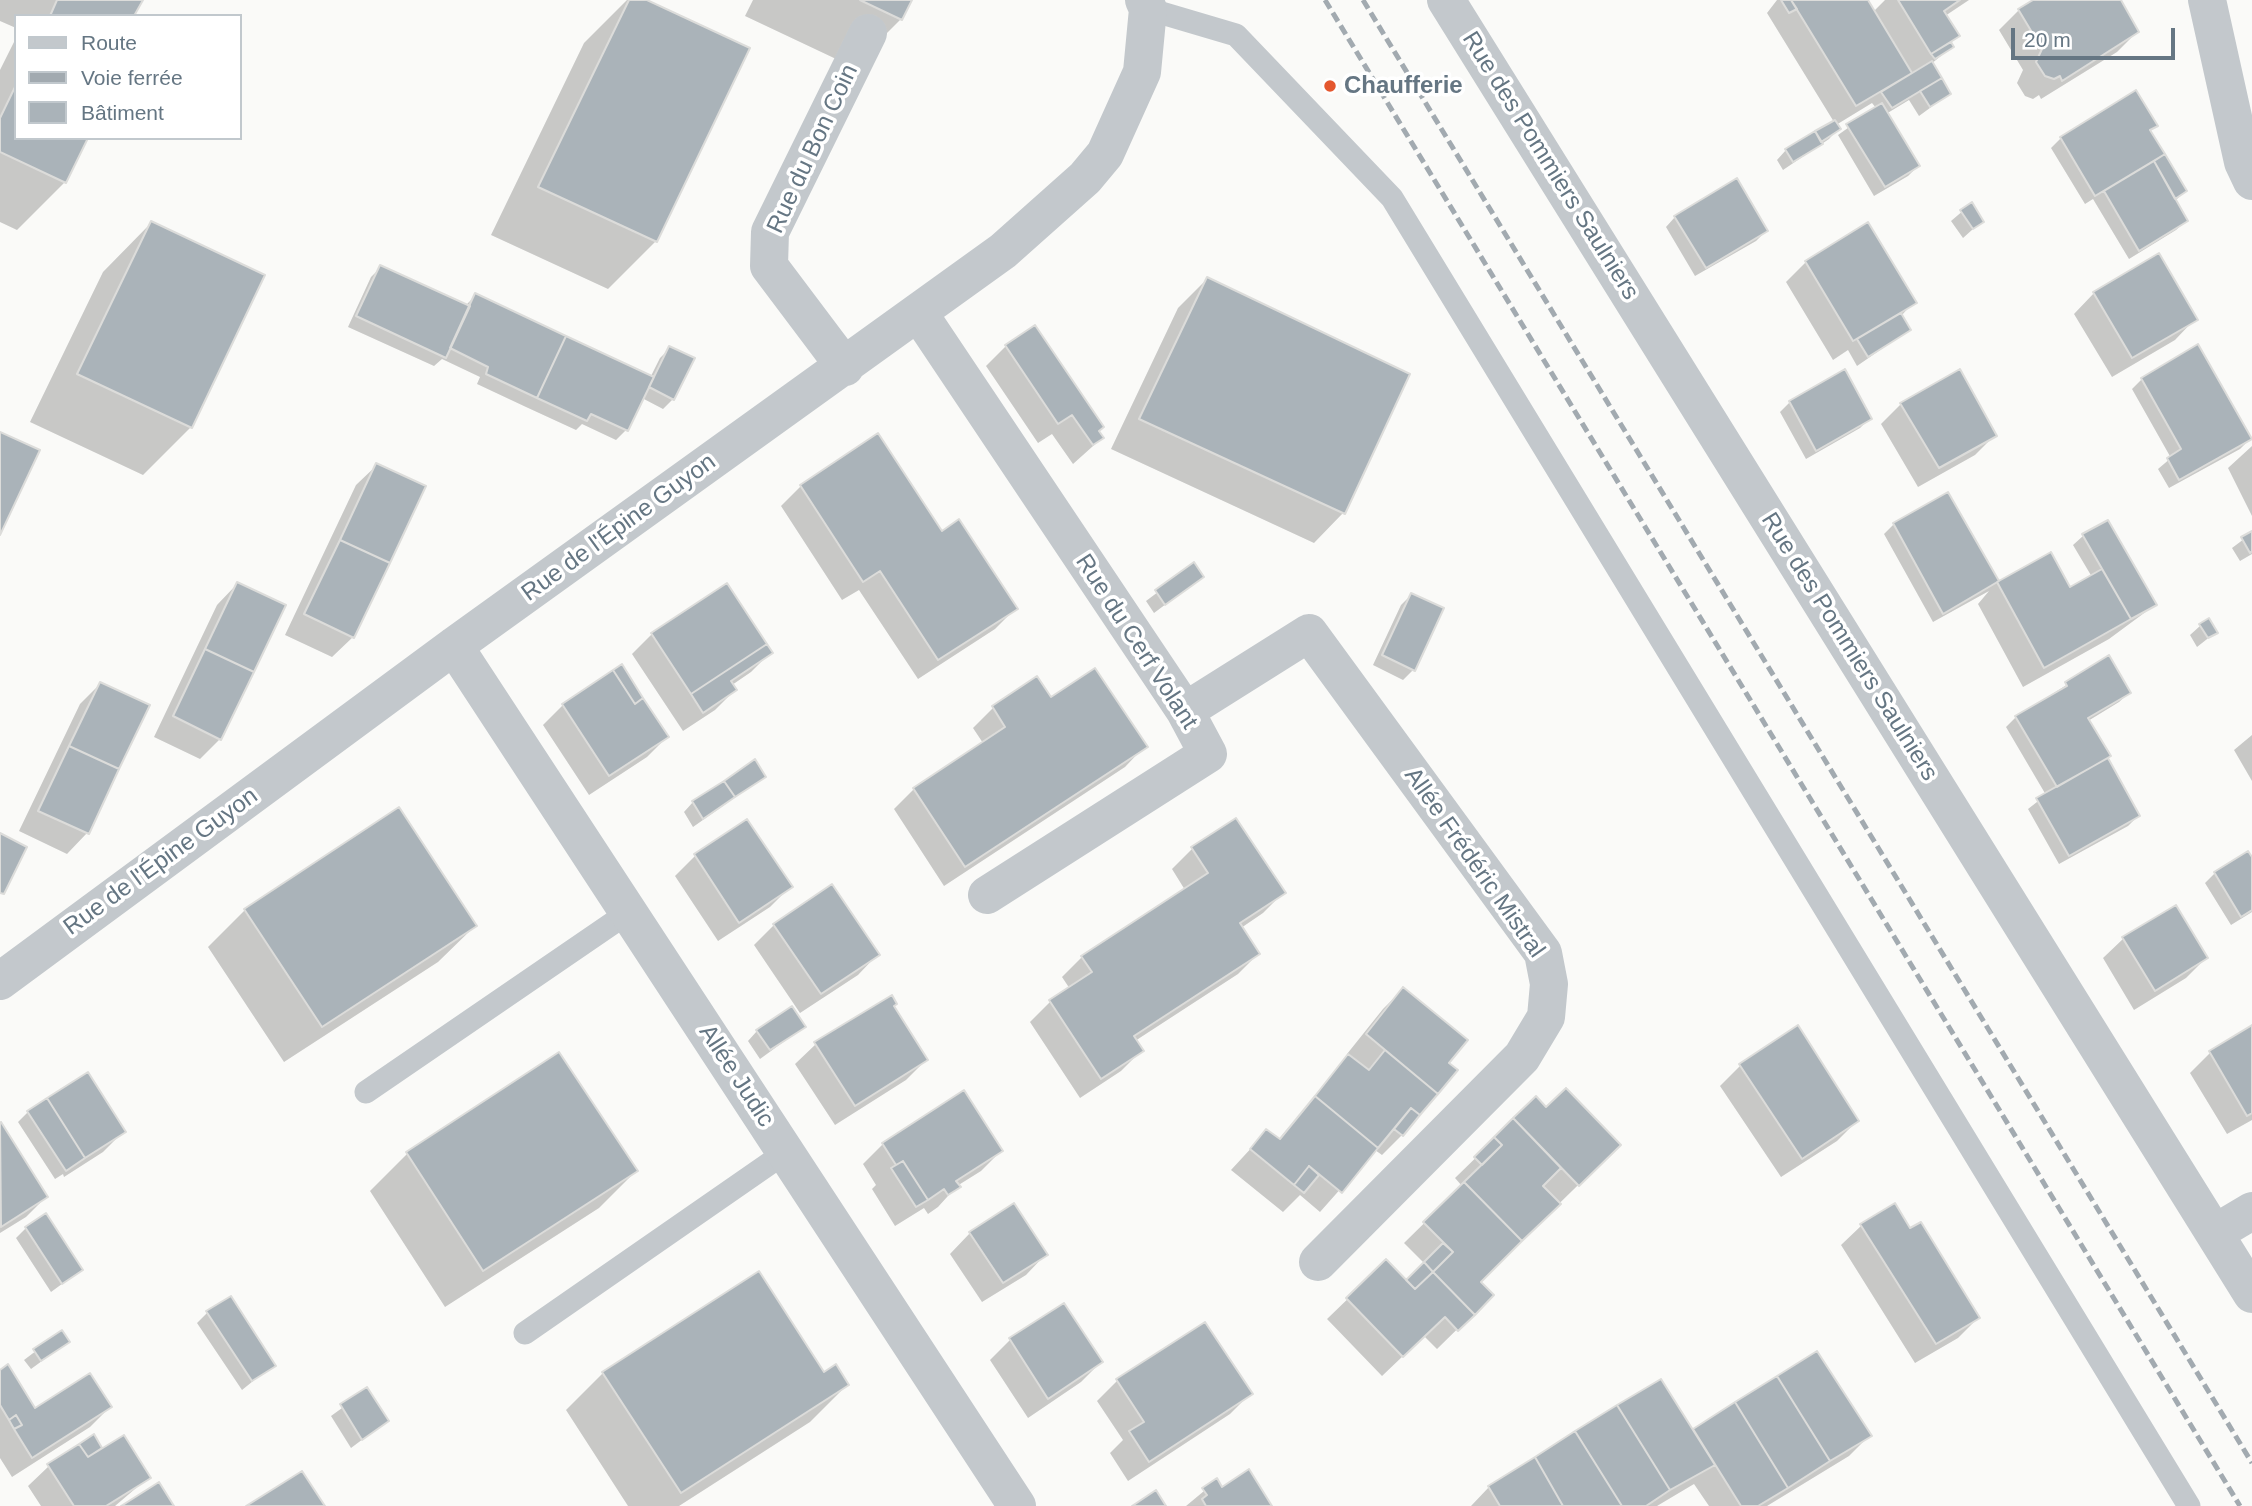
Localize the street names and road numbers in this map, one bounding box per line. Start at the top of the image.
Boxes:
street label: Rue des Pommiers Saulniers [1455,27,1645,305]
street label: Rue du Bon Coin [761,60,865,238]
street label: Rue de l'Épine Guyon [516,448,722,608]
street label: Rue des Pommiers Saulniers [1754,508,1944,786]
street label: Rue du Cerf Volant [1069,549,1203,735]
street label: Allée Frédéric Mistral [1398,762,1550,964]
street label: Rue de l'Épine Guyon [58,782,264,942]
street label: Allée Judic [692,1019,780,1133]

